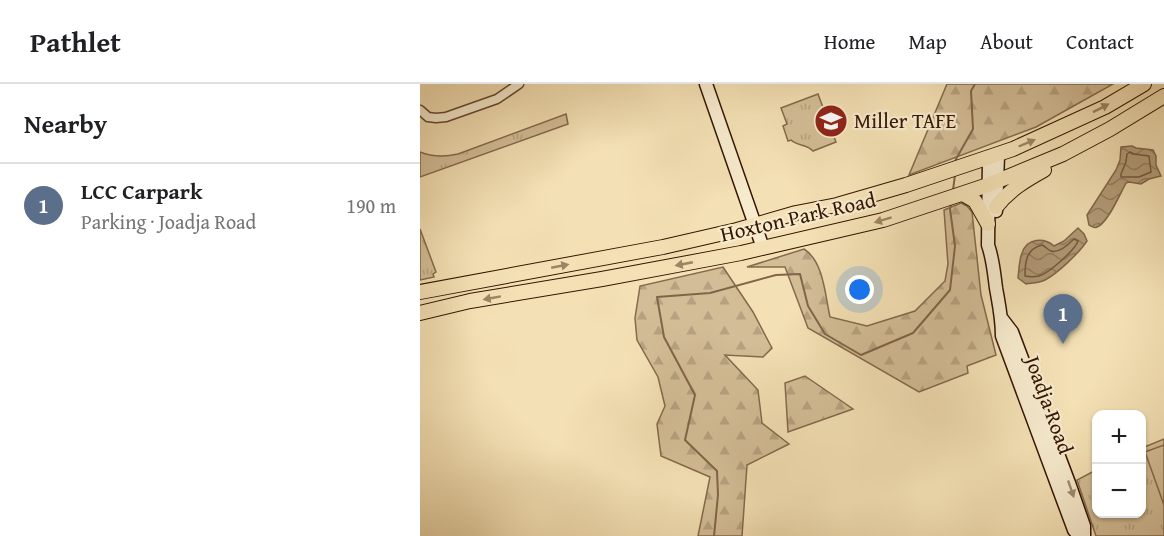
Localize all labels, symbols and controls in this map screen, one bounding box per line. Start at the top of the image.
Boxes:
text: Pathlet [30,21,121,62]
text: Home [824,26,875,57]
text: Map [908,26,947,57]
text: About [980,26,1033,57]
text: Contact [1066,26,1134,57]
school or university icon: Miller TAFE [813,103,849,139]
text: Nearby [24,104,107,143]
one-way arrow [1092,104,1109,113]
place label: Miller TAFE [854,105,957,136]
one-way arrow [1019,138,1037,148]
text: LCC Carpark [81,175,202,207]
street label: Hoxton Park Road [717,183,879,249]
text: 1 [38,191,49,220]
text: 190 m [346,191,396,220]
text: Parking · Joadja Road [81,207,256,236]
one-way arrow [874,216,892,225]
one-way arrow [674,260,693,269]
one-way arrow [551,261,570,270]
your location [845,275,874,304]
one-way arrow [482,293,501,302]
pin: 1 [1044,294,1082,344]
street label: Joadja Road [1016,349,1082,459]
map controls [1092,410,1146,518]
button: + [1092,410,1146,464]
button: − [1092,464,1146,518]
one-way arrow [1066,480,1076,498]

